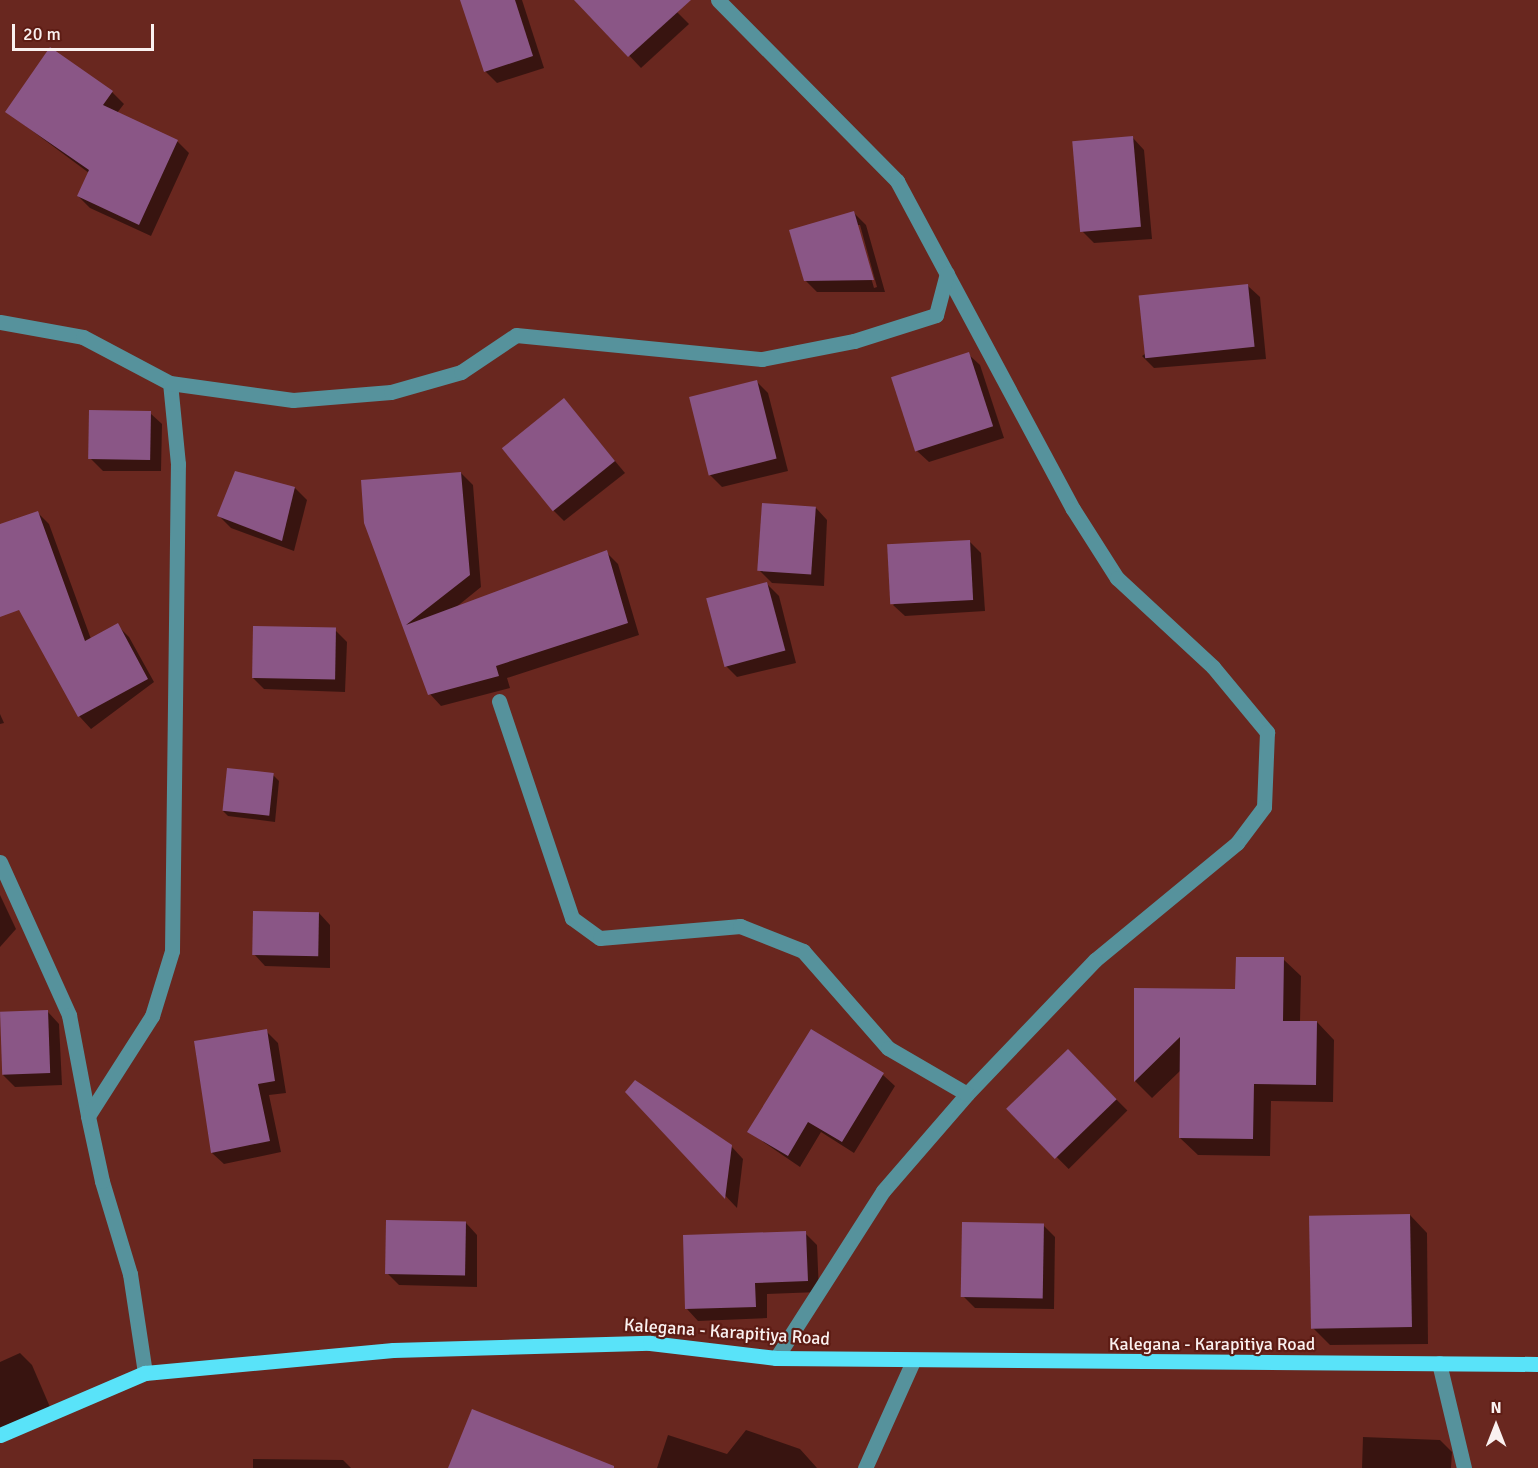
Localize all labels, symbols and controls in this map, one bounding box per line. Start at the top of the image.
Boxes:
scale bar [15,12,158,50]
text: 20 m [23,23,61,45]
street label: Kalegana - Karapitiya Road [623,1314,831,1350]
street label: Kalegana - Karapitiya Road [1109,1333,1315,1355]
north arrow [1466,1396,1526,1456]
text: N [1490,1398,1502,1418]

